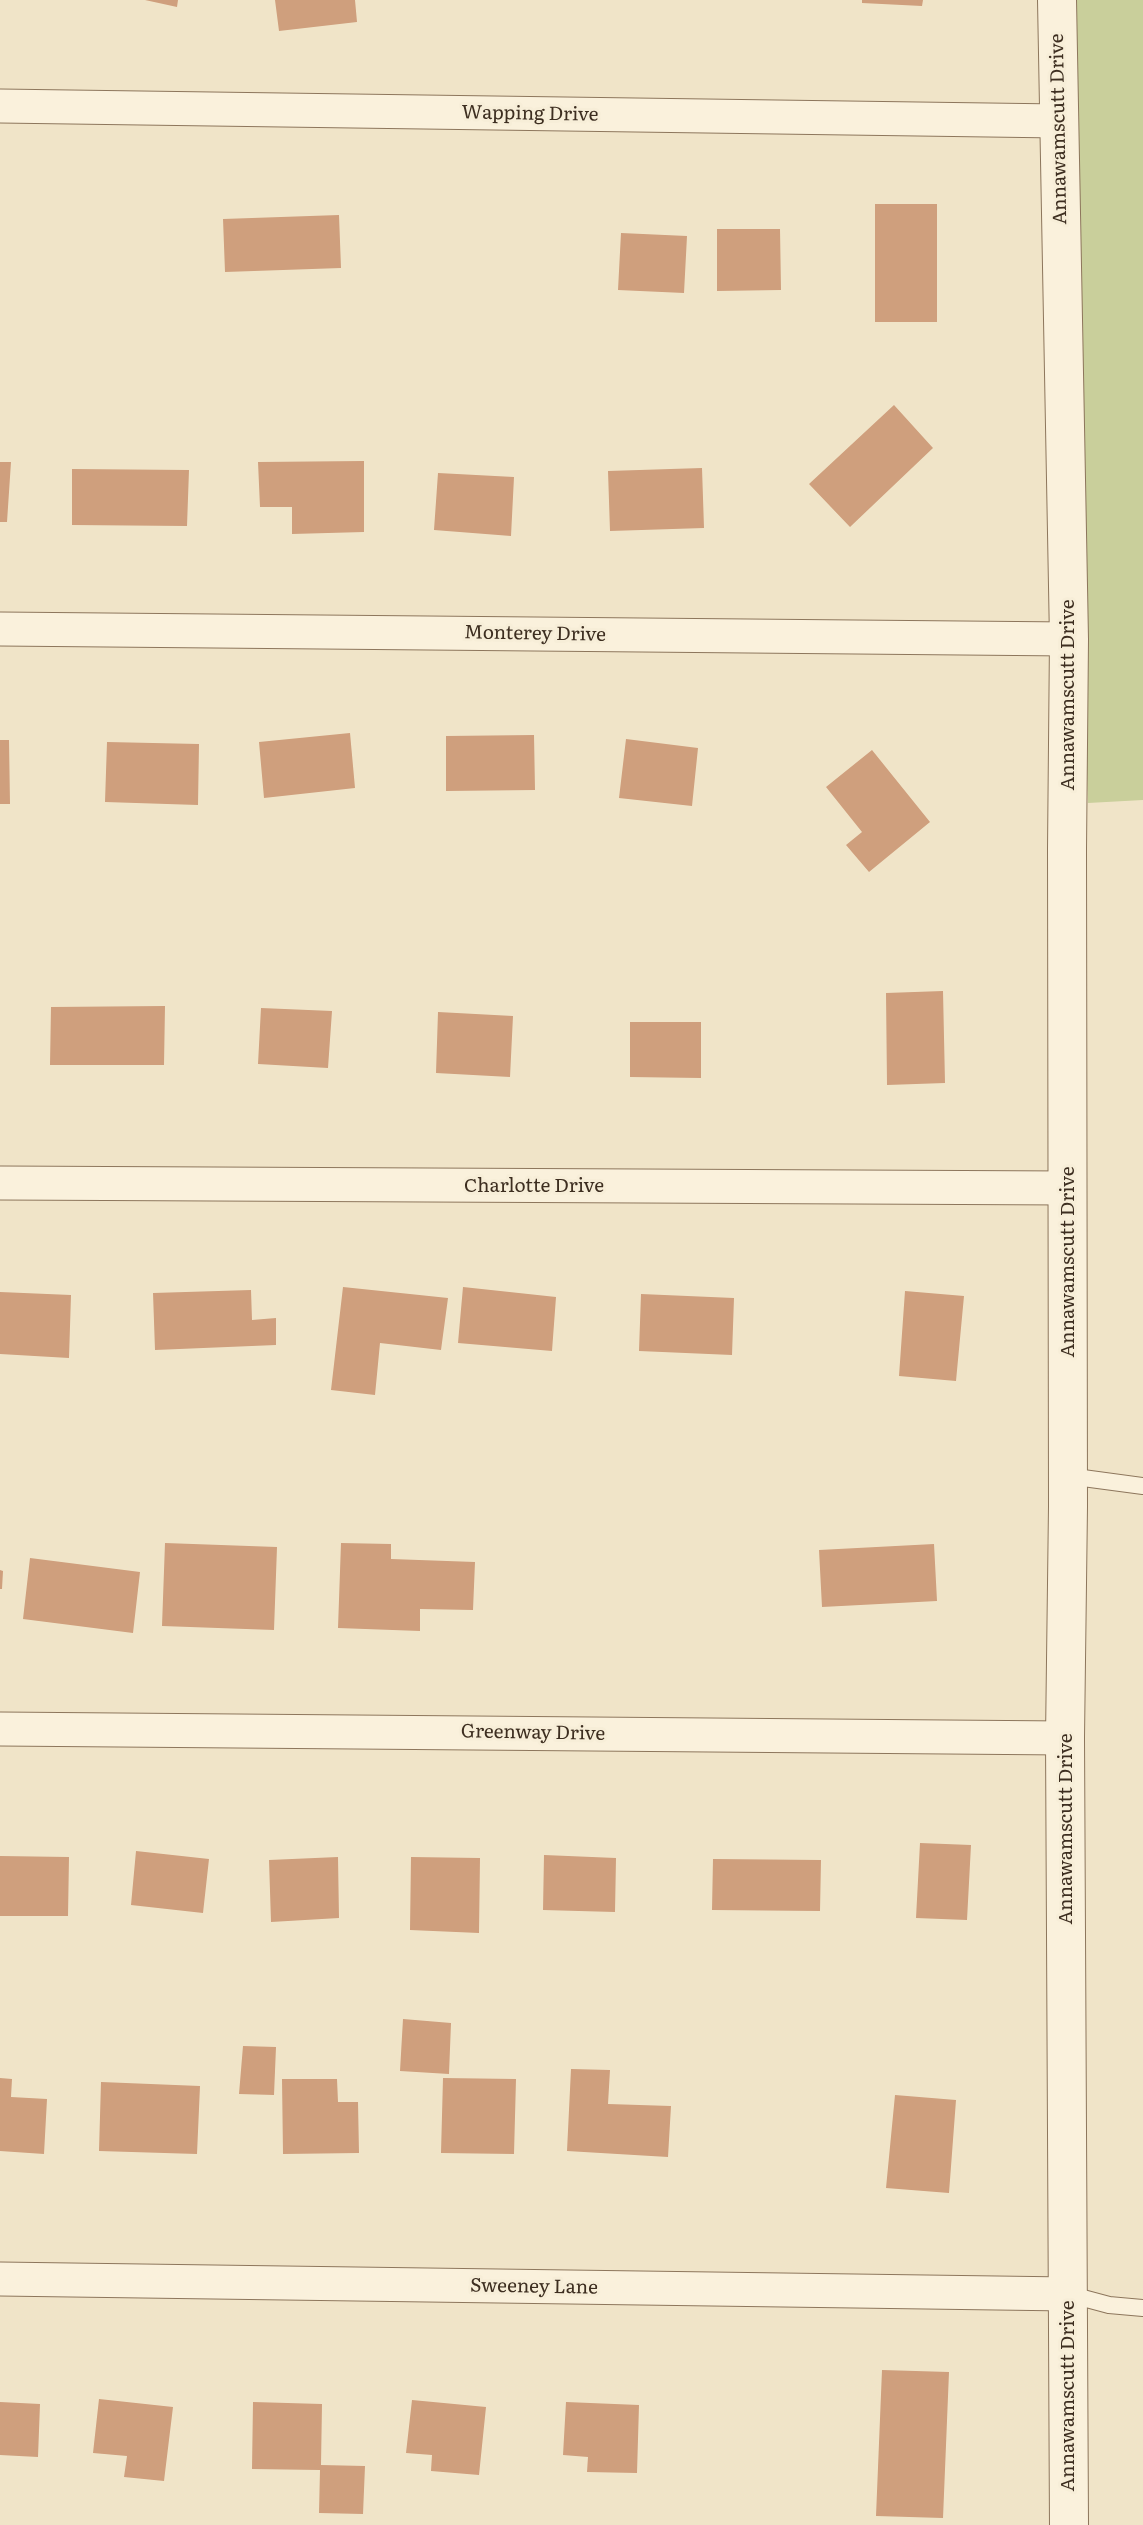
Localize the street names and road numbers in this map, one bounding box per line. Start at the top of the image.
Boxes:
street label: Annawamscutt Drive [1046,33,1072,225]
street label: Wapping Drive [461,101,599,127]
street label: Annawamscutt Drive [1057,599,1079,791]
street label: Monterey Drive [464,621,606,647]
street label: Annawamscutt Drive [1057,1166,1079,1358]
street label: Charlotte Drive [464,1175,604,1197]
street label: Greenway Drive [461,1720,605,1746]
street label: Annawamscutt Drive [1055,1733,1077,1925]
street label: Sweeney Lane [470,2274,598,2300]
street label: Annawamscutt Drive [1057,2300,1079,2492]

